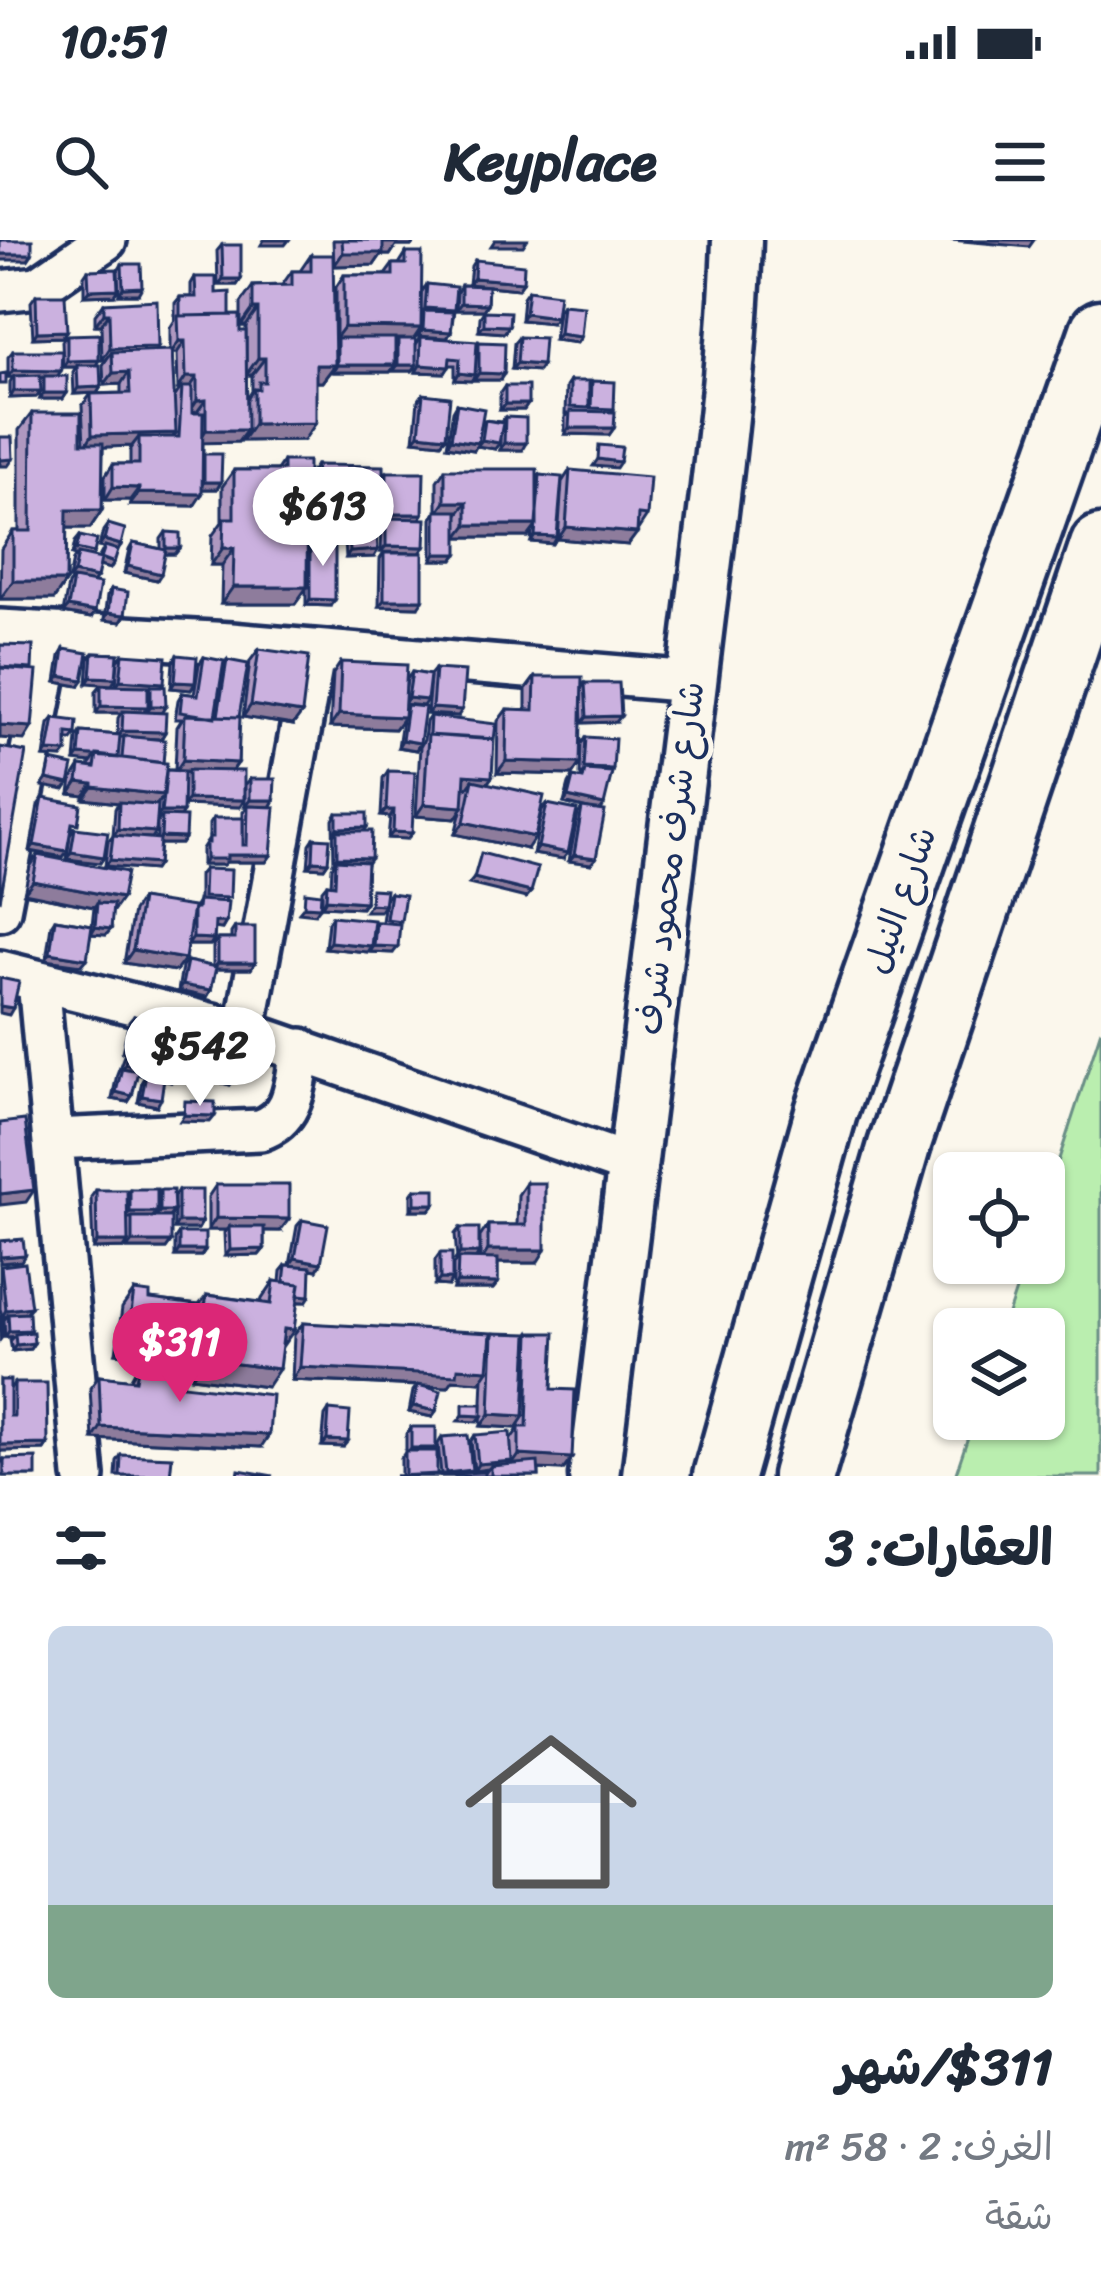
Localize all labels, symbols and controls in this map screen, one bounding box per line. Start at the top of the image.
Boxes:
text: 10:51 [60,2,168,82]
text: Keyplace [444,114,657,210]
icon: search [48,129,114,195]
icon: menu [987,129,1053,195]
pin: $613 [252,467,394,569]
text: $613 [280,471,366,540]
street label: شارع شرف محمود شرف [617,677,723,1039]
street label: شارع النيل [845,817,955,983]
pin: $542 [129,1007,271,1109]
text: $542 [152,1011,248,1080]
map controls [933,1152,1065,1440]
button: locate [933,1152,1065,1284]
pin: $311 [109,1303,251,1405]
text: $311 [139,1307,221,1376]
button: layers [933,1308,1065,1440]
text: العقارات: 3 [825,1503,1053,1593]
icon: filters [48,1515,114,1581]
icon: home [443,1704,659,1920]
text: $311/شهر [837,2022,1053,2112]
text: الغرف: 2 · 58 m² [785,2112,1053,2181]
text: شقة [985,2181,1053,2250]

